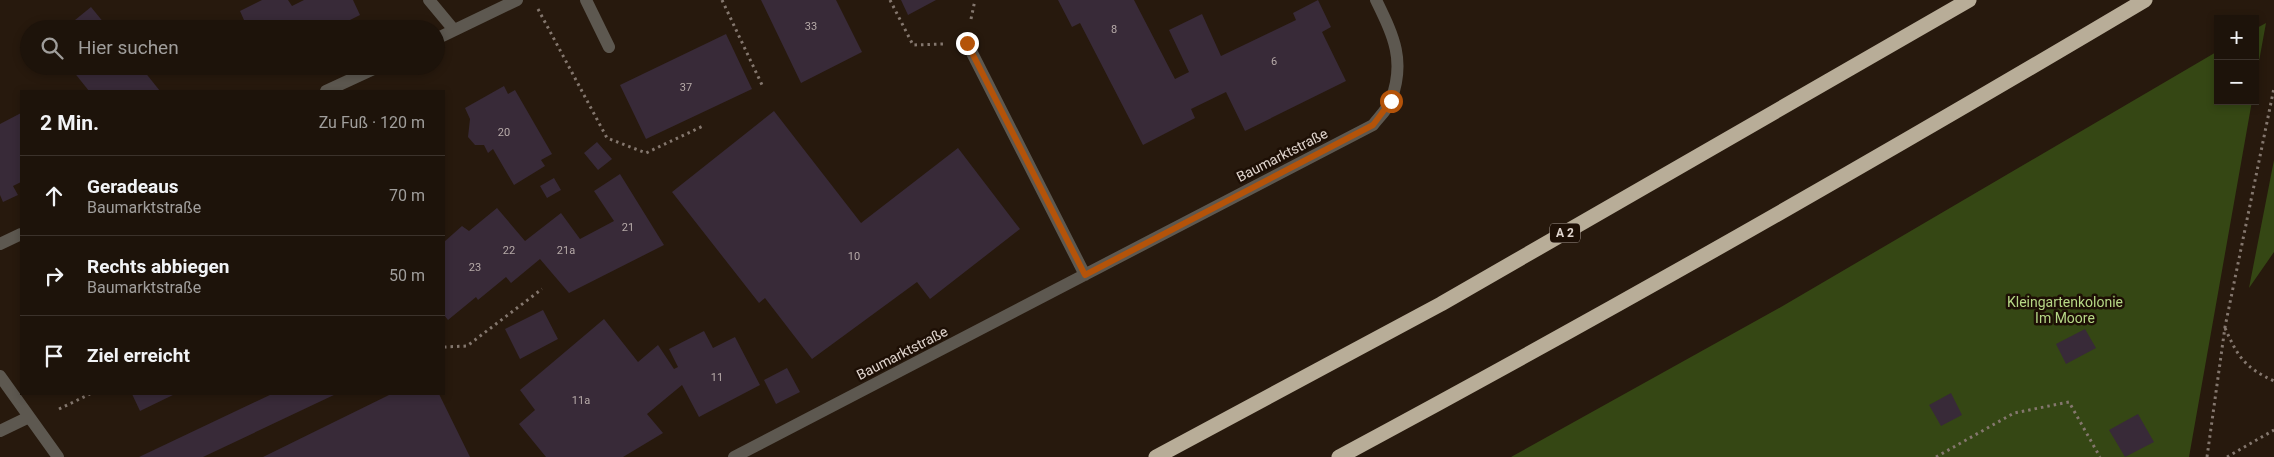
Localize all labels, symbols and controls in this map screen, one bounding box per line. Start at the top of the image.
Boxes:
map controls [2214,15,2259,105]
button: + [2214,15,2259,60]
search box [20,20,445,75]
house number: 33 [805,20,817,33]
house number: 8 [1111,23,1117,36]
route end [956,32,979,55]
icon: search [38,34,66,62]
text: Hier suchen [78,36,179,59]
house number: 6 [1271,55,1277,68]
button: − [2214,60,2259,105]
house number: 37 [680,81,692,94]
route start [1380,90,1403,113]
text: 2 Min. [40,111,99,135]
text: Zu Fuß · 120 m [319,113,425,132]
street label: Baumarktstraße [1234,125,1330,185]
house number: 20 [498,126,510,139]
text: Geradeaus [87,175,179,198]
icon: ahead [40,182,68,210]
text: 70 m [389,186,425,205]
text: Baumarktstraße [87,198,201,217]
house number: 21 [622,221,634,234]
road number: A 2 [1550,224,1580,242]
house number: 22 [503,244,515,257]
house number: 21a [557,244,575,257]
house number: 10 [848,250,860,263]
text: Rechts abbiegen [87,255,229,278]
house number: 23 [469,261,481,274]
icon: right [40,262,68,290]
text: 50 m [389,266,425,285]
text: Baumarktstraße [87,278,201,297]
park label: Kleingartenkolonie Im Moore [2007,294,2123,326]
street label: Baumarktstraße [854,323,950,383]
icon: arrive [40,342,68,370]
text: Ziel erreicht [87,344,190,367]
house number: 11 [711,371,723,384]
house number: 11a [572,394,590,407]

